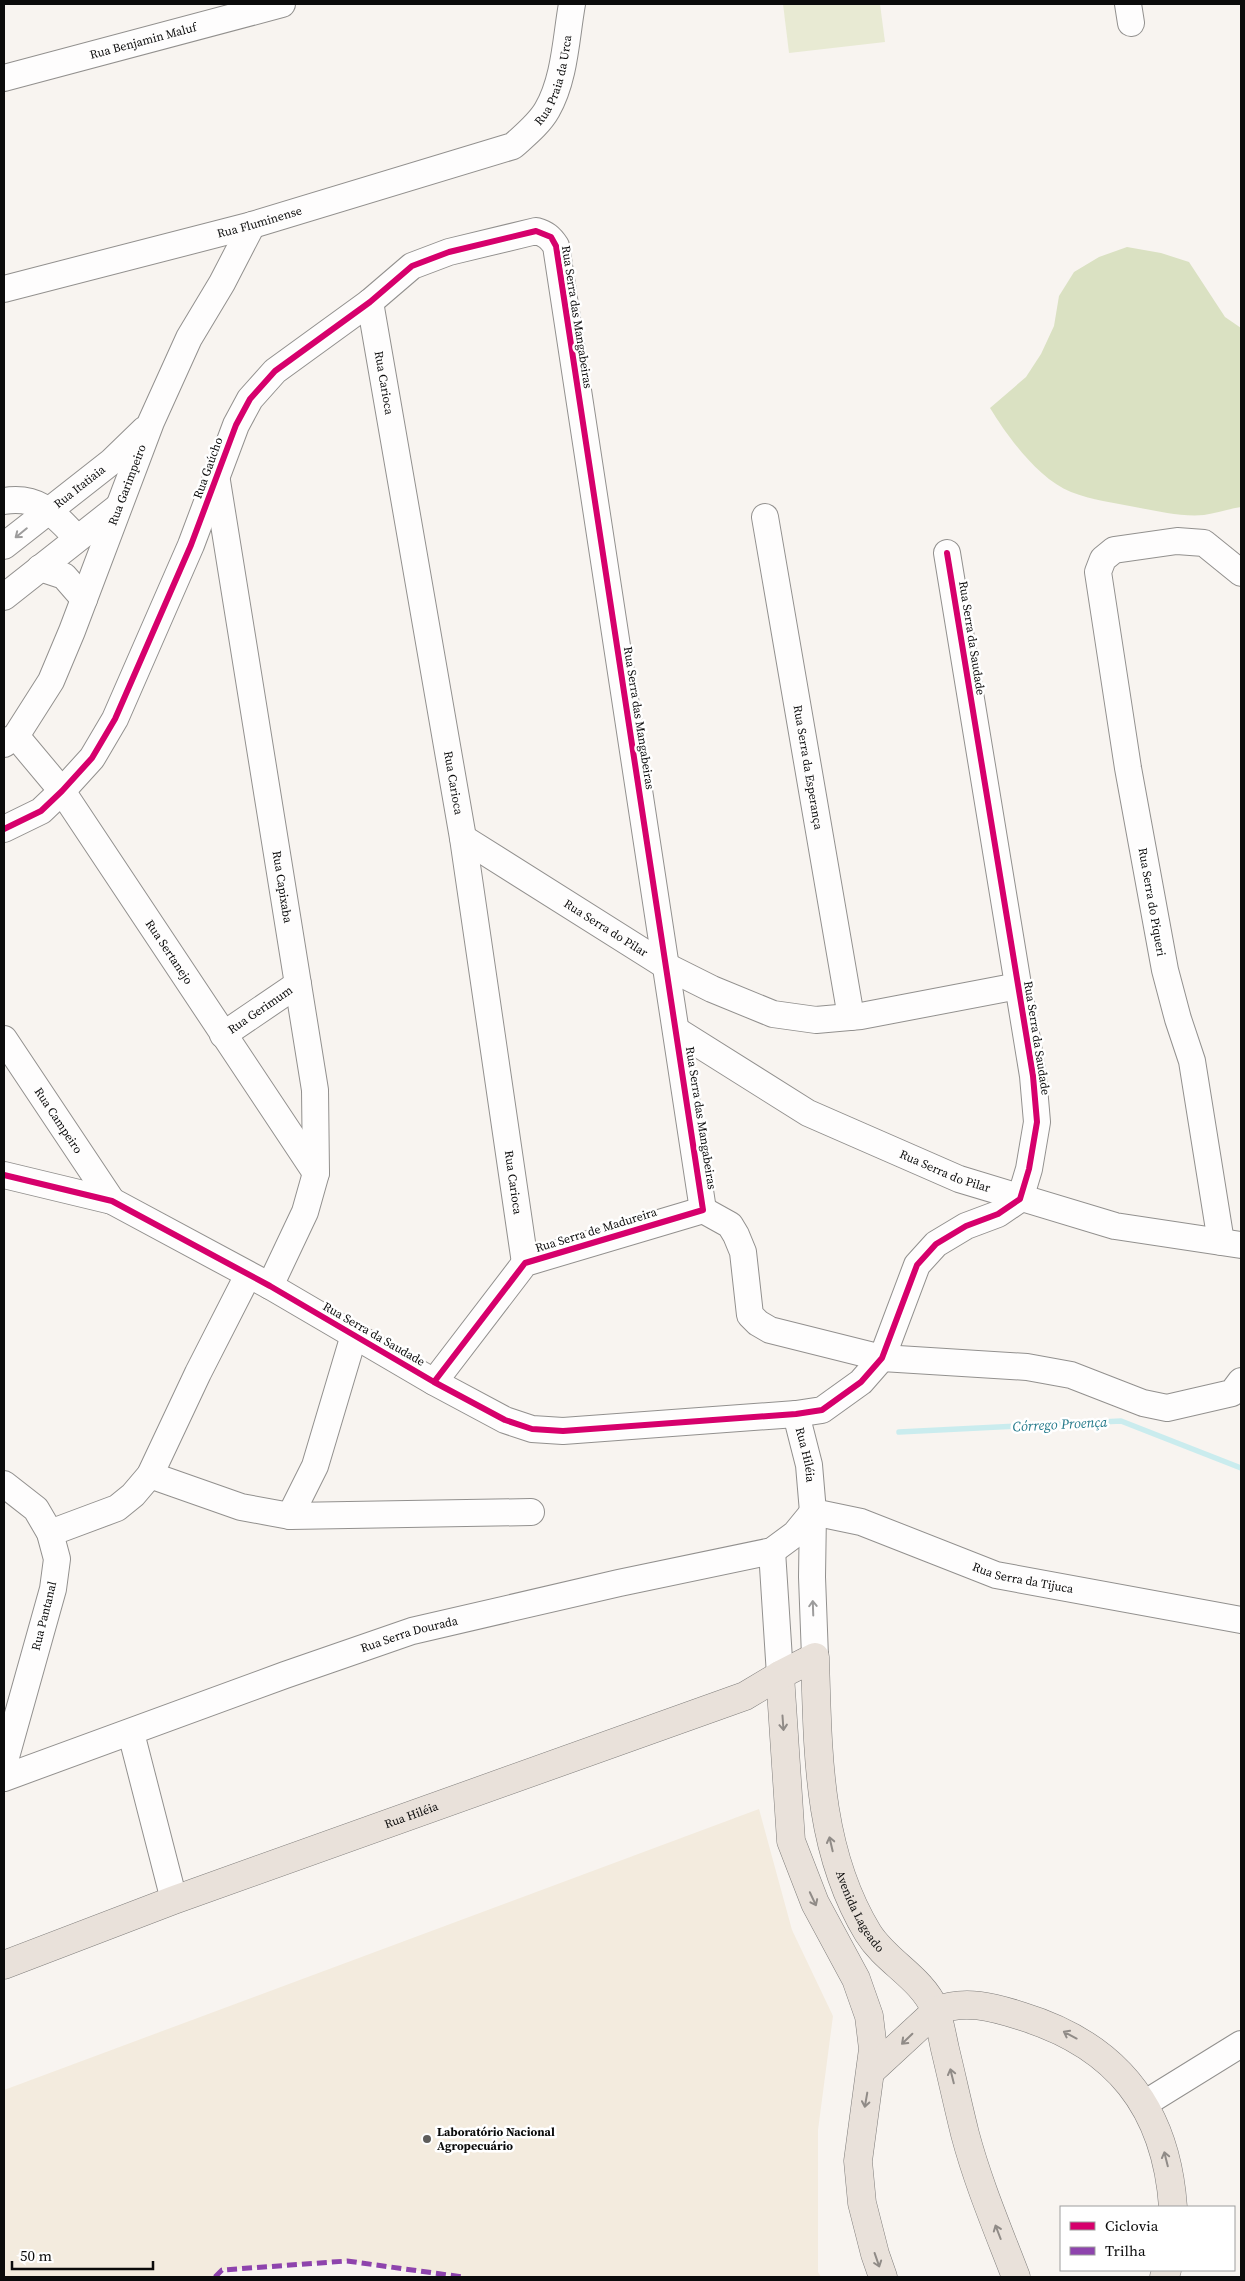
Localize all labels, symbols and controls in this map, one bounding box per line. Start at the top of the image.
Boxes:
street label: Rua Benjamin Maluf [88,19,200,63]
street label: Rua Praia da Urca [531,33,575,129]
street label: Rua Fluminense [215,202,304,242]
street label: Rua Serra das Mangabeiras [558,244,596,390]
street label: Rua Carioca [371,350,398,417]
street label: Rua Gaúcho [189,435,227,501]
street label: Rua Garimpeiro [105,442,150,528]
street label: Rua Itatiaia [50,461,109,512]
one-way arrow [15,527,28,538]
street label: Rua Serra da Saudade [955,580,989,696]
street label: Rua Serra das Mangabeiras [620,645,658,791]
street label: Rua Serra da Esperança [789,704,827,832]
street label: Rua Carioca [440,750,467,817]
street label: Rua Serra do Piqueri [1135,846,1170,958]
street label: Rua Capixaba [269,850,296,925]
street label: Rua Serra do Pilar [561,896,651,961]
street label: Rua Sertanejo [142,917,197,988]
street label: Rua Serra da Saudade [1020,980,1054,1096]
street label: Rua Gerimum [225,982,296,1037]
street label: Rua Serra das Mangabeiras [682,1045,720,1191]
street label: Rua Campeiro [31,1084,86,1157]
street label: Rua Serra do Pilar [897,1146,992,1196]
street label: Rua Carioca [501,1149,526,1216]
street label: Rua Serra de Madureira [533,1204,660,1256]
street label: Rua Serra da Saudade [320,1298,428,1370]
water label: Córrego Proença [1012,1411,1109,1436]
street label: Rua Hiléia [792,1426,819,1484]
street label: Rua Serra da Tijuca [970,1559,1076,1597]
street label: Rua Pantanal [28,1579,60,1652]
one-way arrow [808,1601,818,1617]
street label: Rua Serra Dourada [358,1612,460,1656]
one-way arrow [779,1715,788,1731]
street label: Rua Hiléia [382,1798,441,1832]
one-way arrow [826,1837,836,1853]
street label: Avenida Lageado [832,1868,888,1956]
one-way arrow [809,1891,819,1906]
one-way arrow [1063,2030,1078,2039]
one-way arrow [901,2033,914,2045]
one-way arrow [947,2069,956,2085]
one-way arrow [860,2092,870,2108]
place label: Laboratório Nacional Agropecuário [437,2124,555,2154]
marker: Laboratório Nacional Agropecuário [421,2133,433,2145]
one-way arrow [1161,2152,1170,2168]
legend [1060,2206,1235,2271]
text: Ciclovia [1105,2215,1159,2236]
one-way arrow [993,2225,1002,2240]
scale bar [12,2238,154,2270]
text: Trilha [1105,2240,1146,2261]
text: 50 m [20,2245,52,2266]
one-way arrow [873,2252,882,2267]

